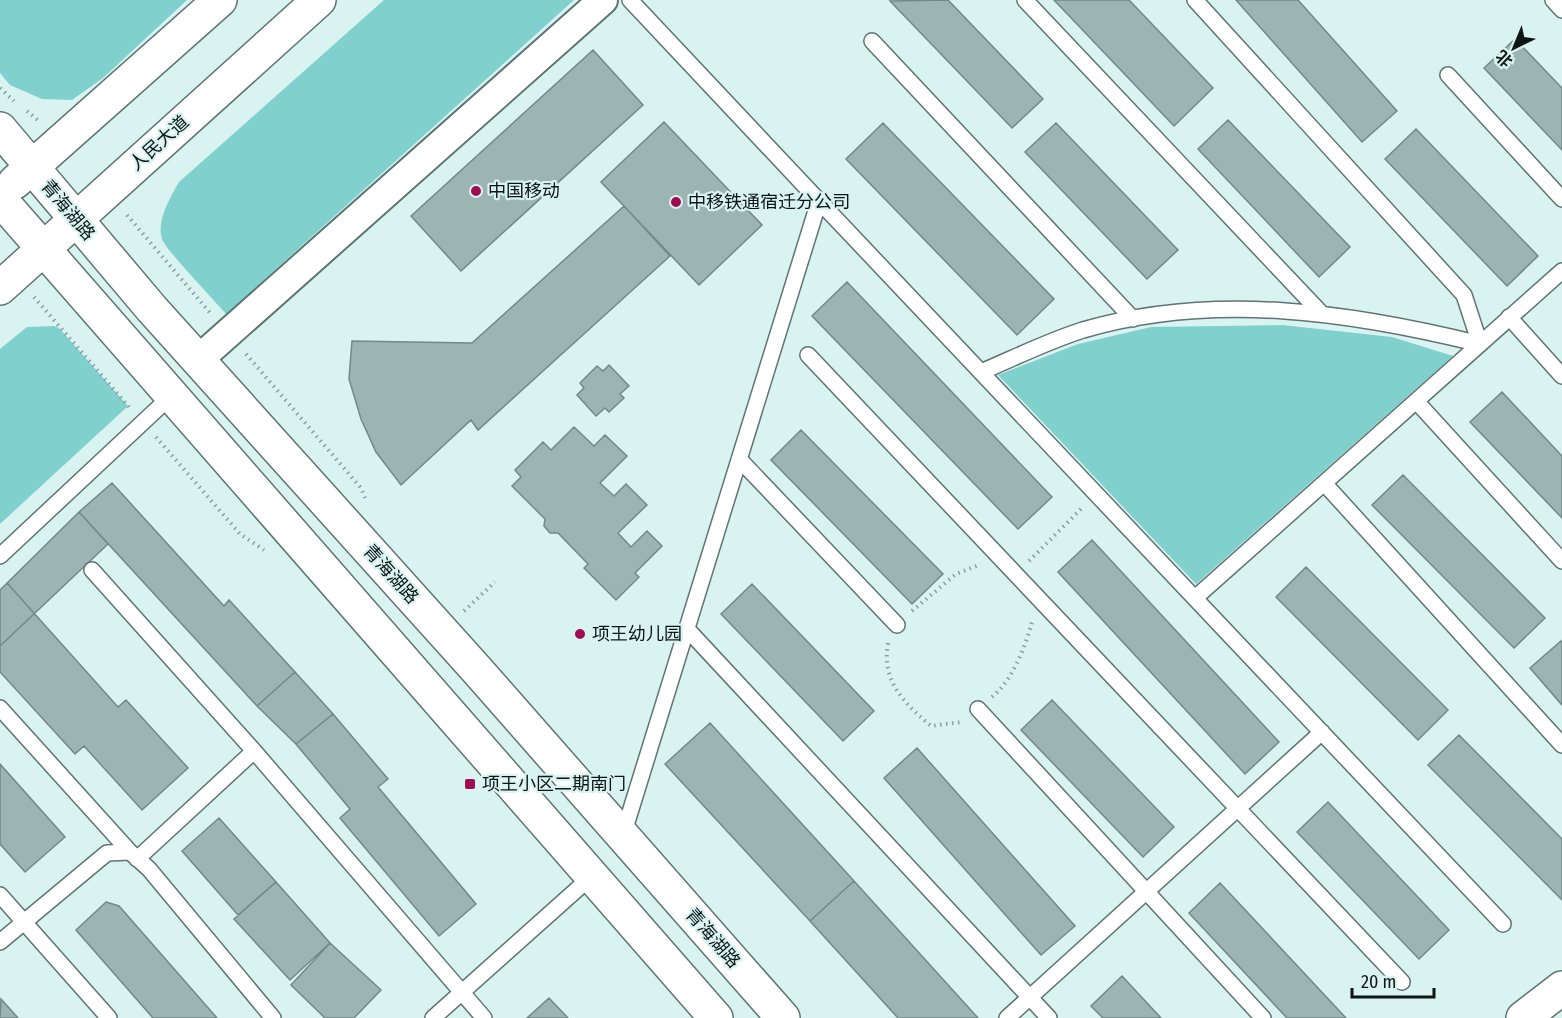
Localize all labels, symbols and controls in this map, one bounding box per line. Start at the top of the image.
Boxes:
north arrow [1484,18,1544,78]
text: 北 [1492,46,1516,71]
street label: 人民大道 [125,111,193,175]
street label: 青海湖路 [36,175,100,245]
place label: 中国移动 [488,180,560,202]
marker: 中国移动 [469,184,483,198]
place label: 中移铁通宿迁分公司 [688,191,850,213]
marker: 中移铁通宿迁分公司 [669,195,683,209]
street label: 青海湖路 [359,540,423,608]
place label: 项王幼儿园 [592,623,682,645]
marker: 项王幼儿园 [573,627,587,641]
place label: 项王小区二期南门 [482,773,626,795]
marker: 项王小区二期南门 [463,777,477,791]
street label: 青海湖路 [681,904,745,972]
scale bar [1352,961,1434,999]
text: 20 m [1361,971,1396,993]

